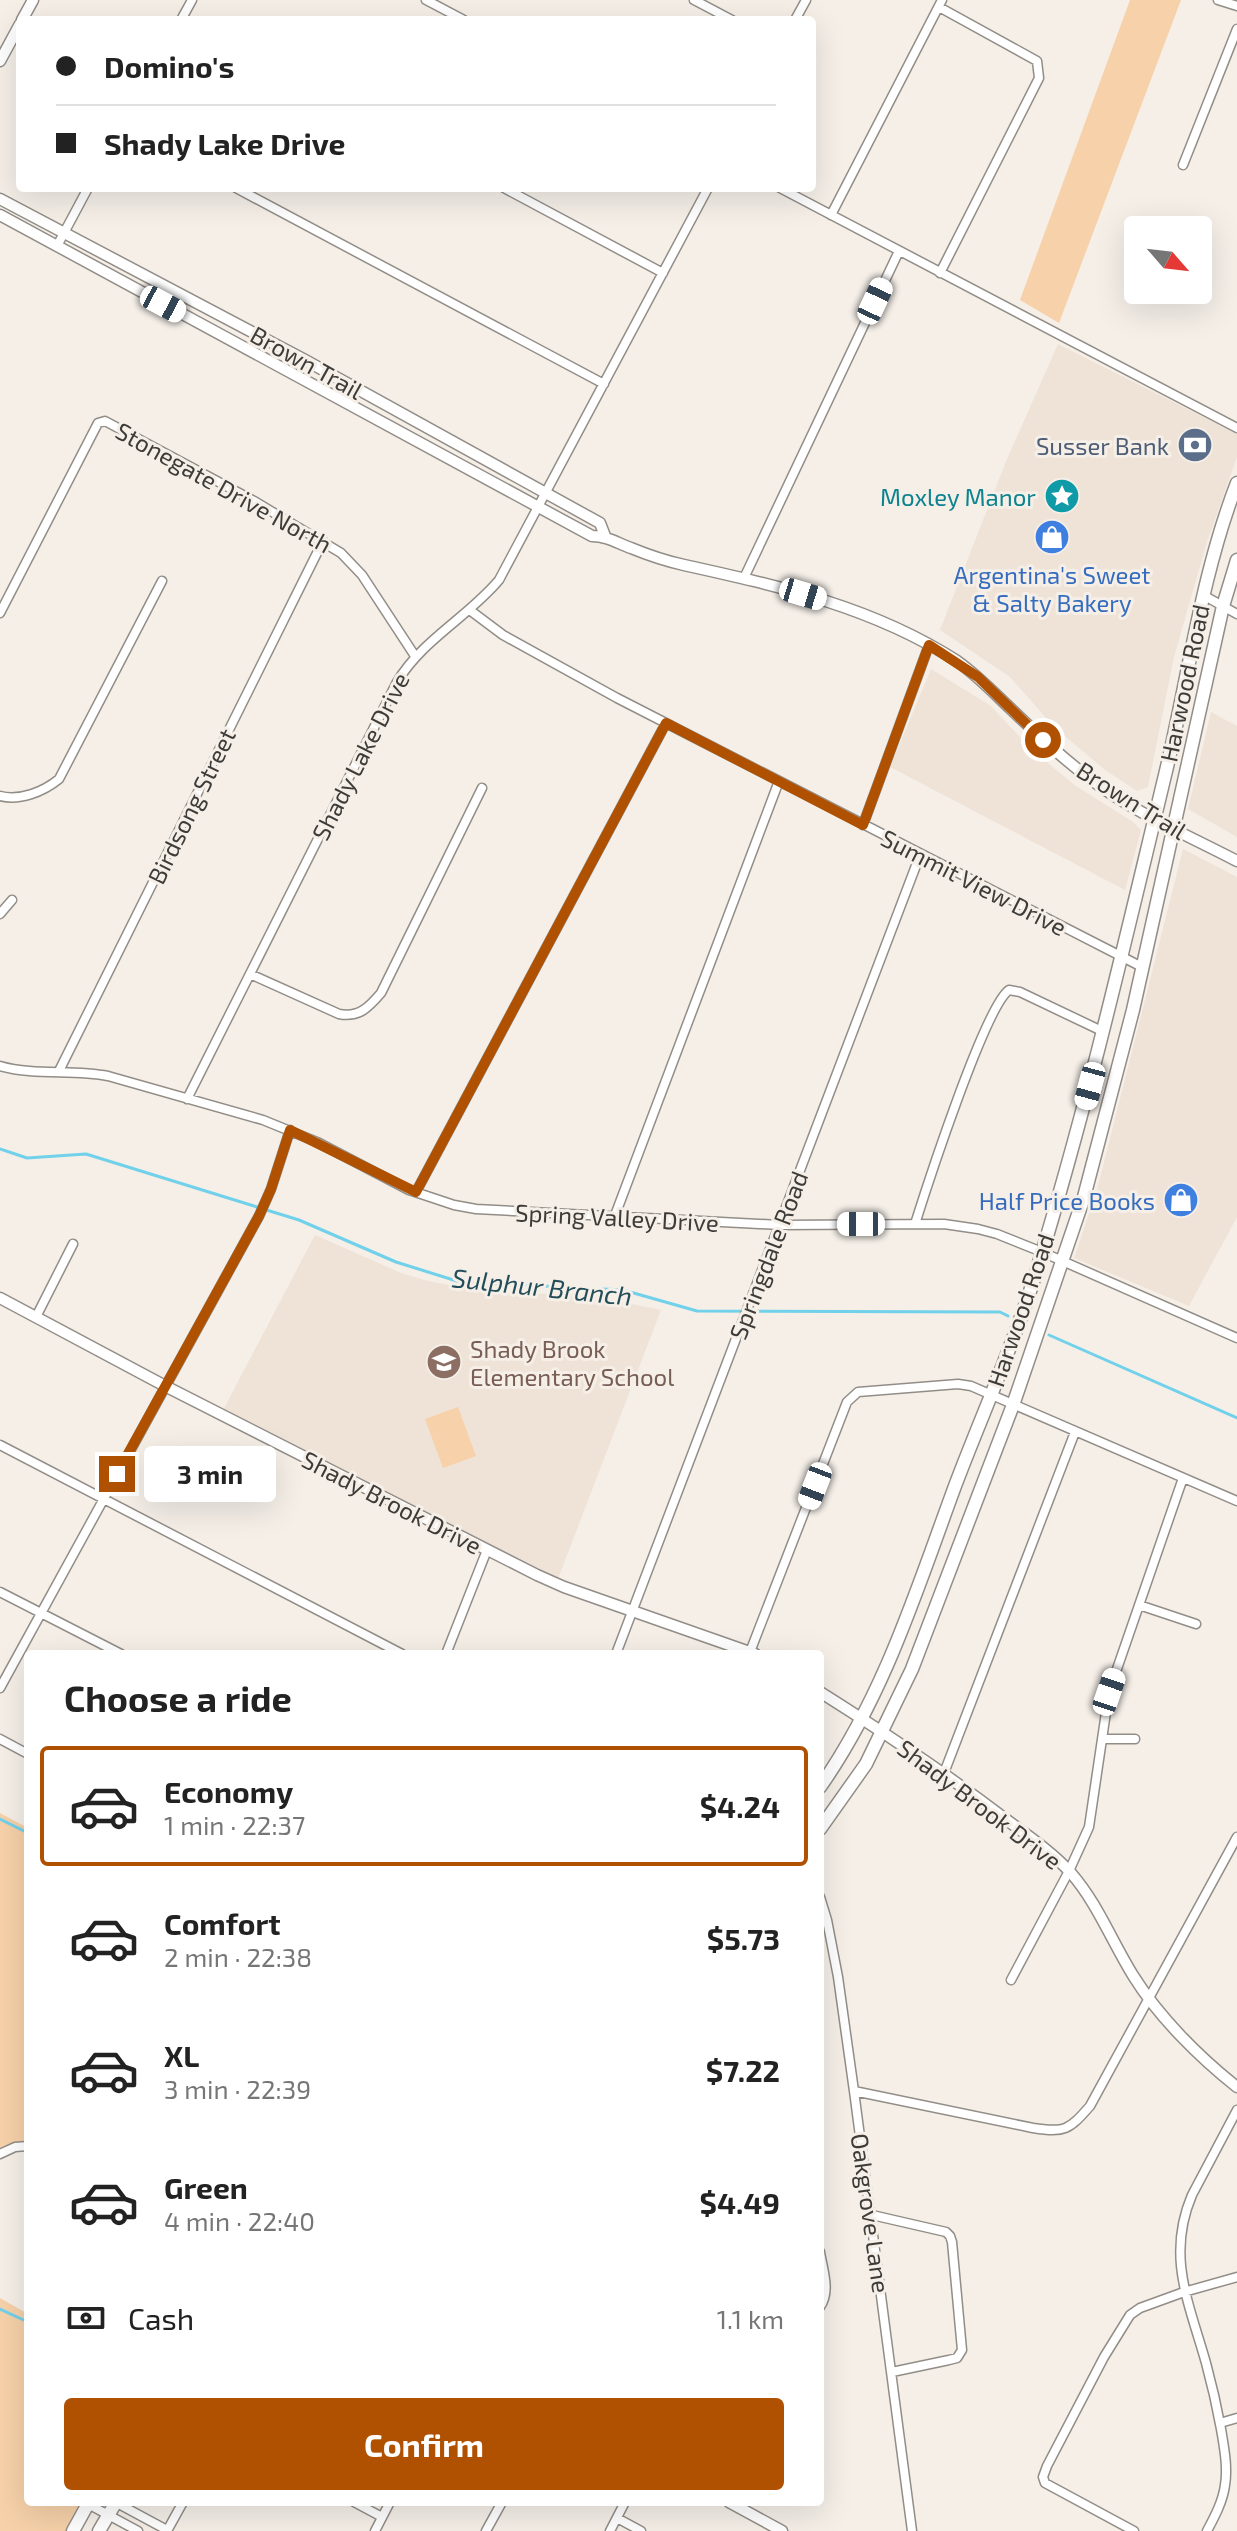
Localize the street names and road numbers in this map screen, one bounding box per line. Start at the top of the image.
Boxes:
street label: Brown Trail [246,319,368,405]
street label: Stonegate Drive North [111,416,337,558]
street label: Harwood Road [1153,602,1215,764]
street label: Shady Lake Drive [305,667,415,845]
street label: Birdsong Street [141,724,241,888]
street label: Brown Trail [1072,755,1192,845]
street label: Summit View Drive [876,823,1072,941]
street label: Springdale Road [723,1167,813,1343]
street label: Spring Valley Drive [514,1197,720,1237]
street label: Harwood Road [980,1230,1060,1390]
street label: Shady Brook Drive [297,1444,487,1560]
street label: Shady Brook Drive [892,1733,1068,1875]
street label: Oakgrove Lane [845,2131,897,2295]

